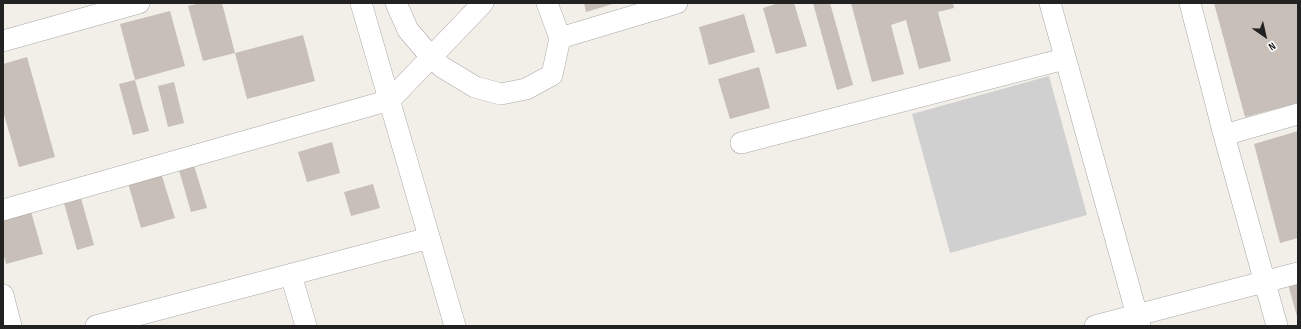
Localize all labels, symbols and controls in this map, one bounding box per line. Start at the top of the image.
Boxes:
north arrow [1245,16,1285,56]
text: N [1266,39,1278,53]

